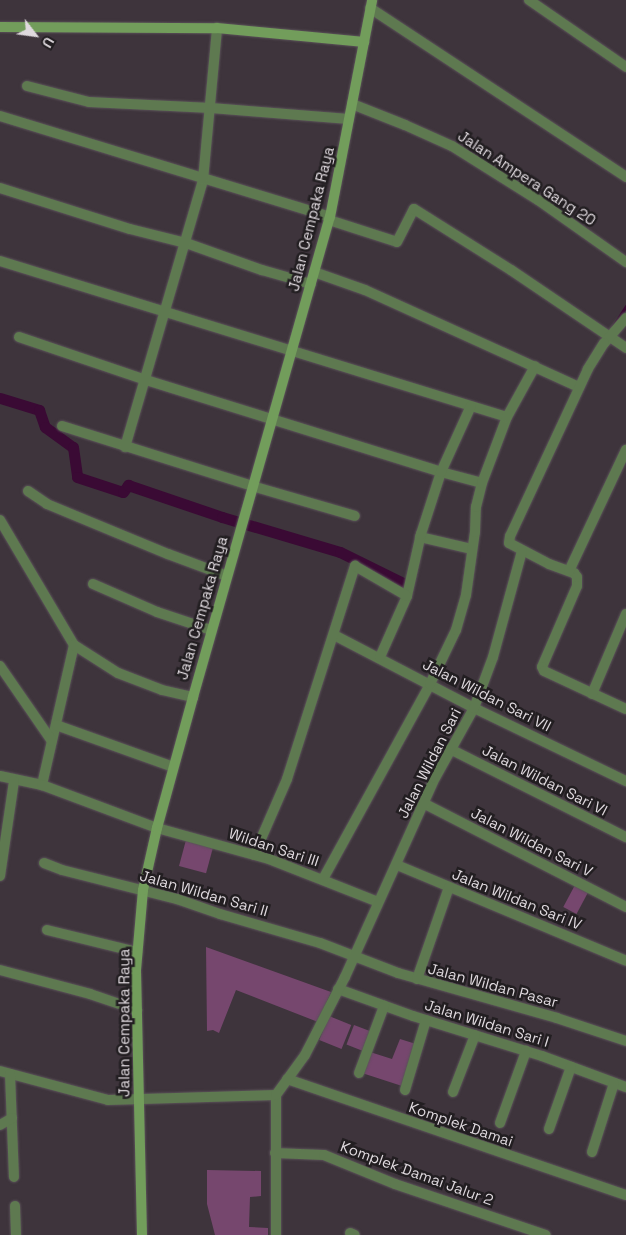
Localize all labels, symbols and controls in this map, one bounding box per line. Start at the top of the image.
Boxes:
north arrow [10,10,60,60]
text: U [38,34,58,51]
street label: Jalan Ampera Gang 20 [455,127,599,229]
street label: Jalan Cempaka Raya [284,145,338,293]
street label: Jalan Cempaka Raya [173,534,231,682]
street label: Jalan Wildan Sari VII [420,655,554,735]
street label: Jalan Wildan Sari [393,705,465,821]
street label: Jalan Wildan Sari VI [479,741,611,819]
street label: Jalan Wildan Sari V [468,803,596,881]
street label: Wildan Sari III [227,824,321,870]
street label: Jalan Wildan Sari IV [450,865,584,933]
street label: Jalan Wildan Sari II [138,866,270,920]
street label: Jalan Cempaka Raya [115,949,133,1097]
street label: Jalan Wildan Pasar [426,959,560,1011]
street label: Jalan Wildan Sari I [423,996,551,1050]
street label: Komplek Damai [407,1098,515,1150]
street label: Komplek Damai Jalur 2 [338,1137,496,1209]

